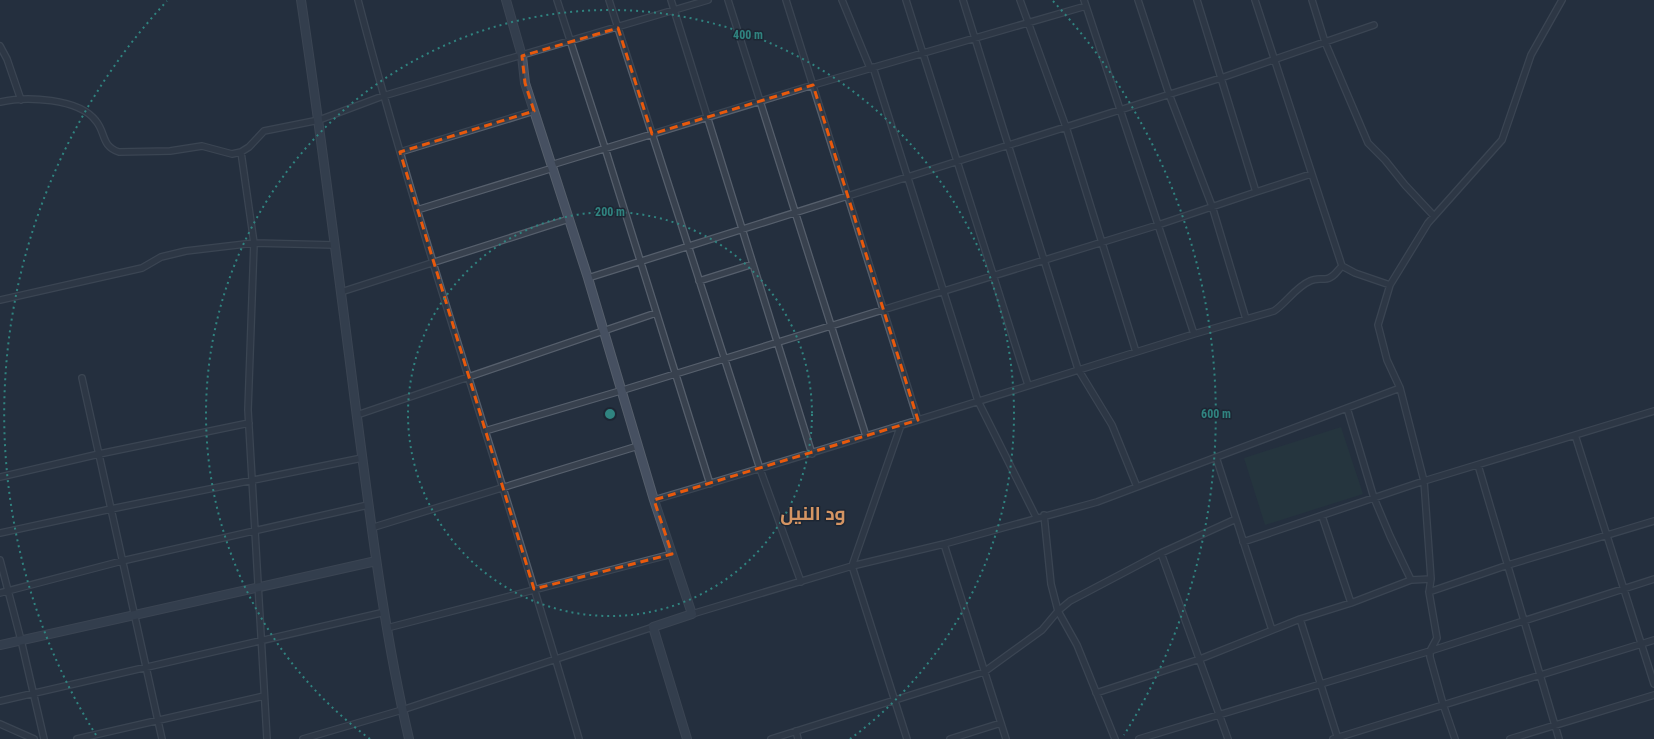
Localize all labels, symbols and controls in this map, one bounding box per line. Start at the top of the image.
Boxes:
text: 400 m [733,28,763,42]
text: 200 m [595,205,625,219]
centre of rings [603,407,617,421]
text: 600 m [1201,407,1231,421]
district label: ود النيل [780,502,846,525]

